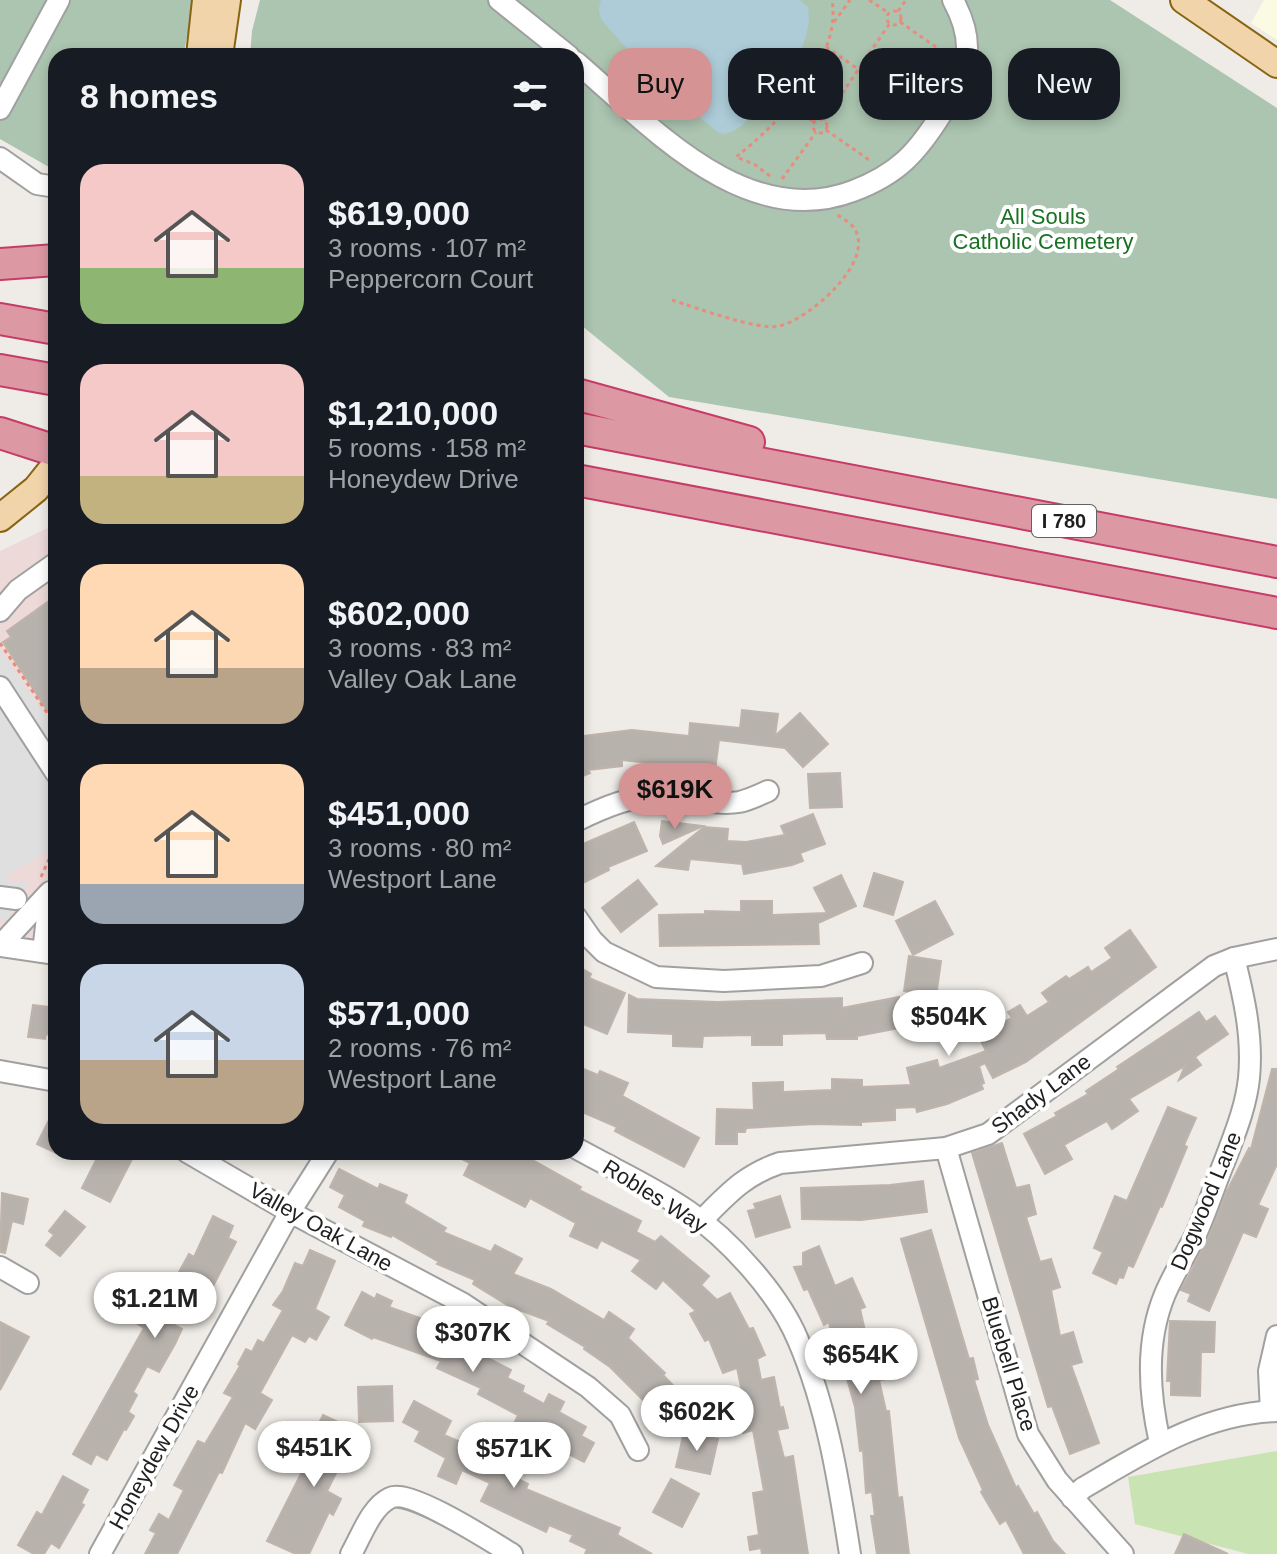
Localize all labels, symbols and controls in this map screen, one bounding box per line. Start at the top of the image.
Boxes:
chip: Buy [608,48,712,120]
chip: Rent [728,48,843,120]
chip: Filters [859,48,992,120]
chip: New [1008,48,1120,120]
icon: filters [508,74,552,118]
text: 8 homes [80,77,218,115]
text: $619,000 [328,194,470,232]
icon: home [144,196,240,292]
park label: All Souls Catholic Cemetery [953,204,1133,254]
text: 3 rooms · 107 m² [328,233,526,263]
text: Peppercorn Court [328,264,533,294]
text: $1,210,000 [328,394,498,432]
icon: home [144,396,240,492]
text: 5 rooms · 158 m² [328,433,526,463]
text: Honeydew Drive [328,464,519,494]
road number: I 780 [1032,505,1096,537]
text: $602,000 [328,594,470,632]
icon: home [144,596,240,692]
text: 3 rooms · 83 m² [328,633,512,663]
text: Valley Oak Lane [328,664,517,694]
pin: $619K [619,763,731,831]
text: $619K [637,774,713,804]
text: $451,000 [328,794,470,832]
icon: home [144,796,240,892]
text: 3 rooms · 80 m² [328,833,512,863]
text: Westport Lane [328,864,497,894]
pin: $504K [893,990,1005,1058]
text: $571,000 [328,994,470,1032]
icon: home [144,996,240,1092]
text: $504K [911,1001,987,1031]
text: 2 rooms · 76 m² [328,1033,512,1063]
street label: Shady Lane [987,1049,1095,1139]
text: Westport Lane [328,1064,497,1094]
street label: Dogwood Lane [1166,1128,1246,1274]
street label: Robles Way [598,1154,712,1238]
street label: Valley Oak Lane [245,1177,397,1277]
pin: $1.21M [90,1272,220,1340]
text: $1.21M [112,1283,198,1313]
street label: Bluebell Place [977,1294,1041,1434]
pin: $307K [417,1306,529,1374]
text: $307K [435,1317,511,1347]
pin: $654K [805,1328,917,1396]
text: $654K [823,1339,899,1369]
street label: Honeydew Drive [104,1380,204,1534]
pin: $602K [641,1385,753,1453]
text: $602K [659,1396,735,1426]
pin: $451K [258,1421,370,1489]
pin: $571K [458,1422,570,1490]
text: $451K [276,1432,352,1462]
text: $571K [476,1433,552,1463]

